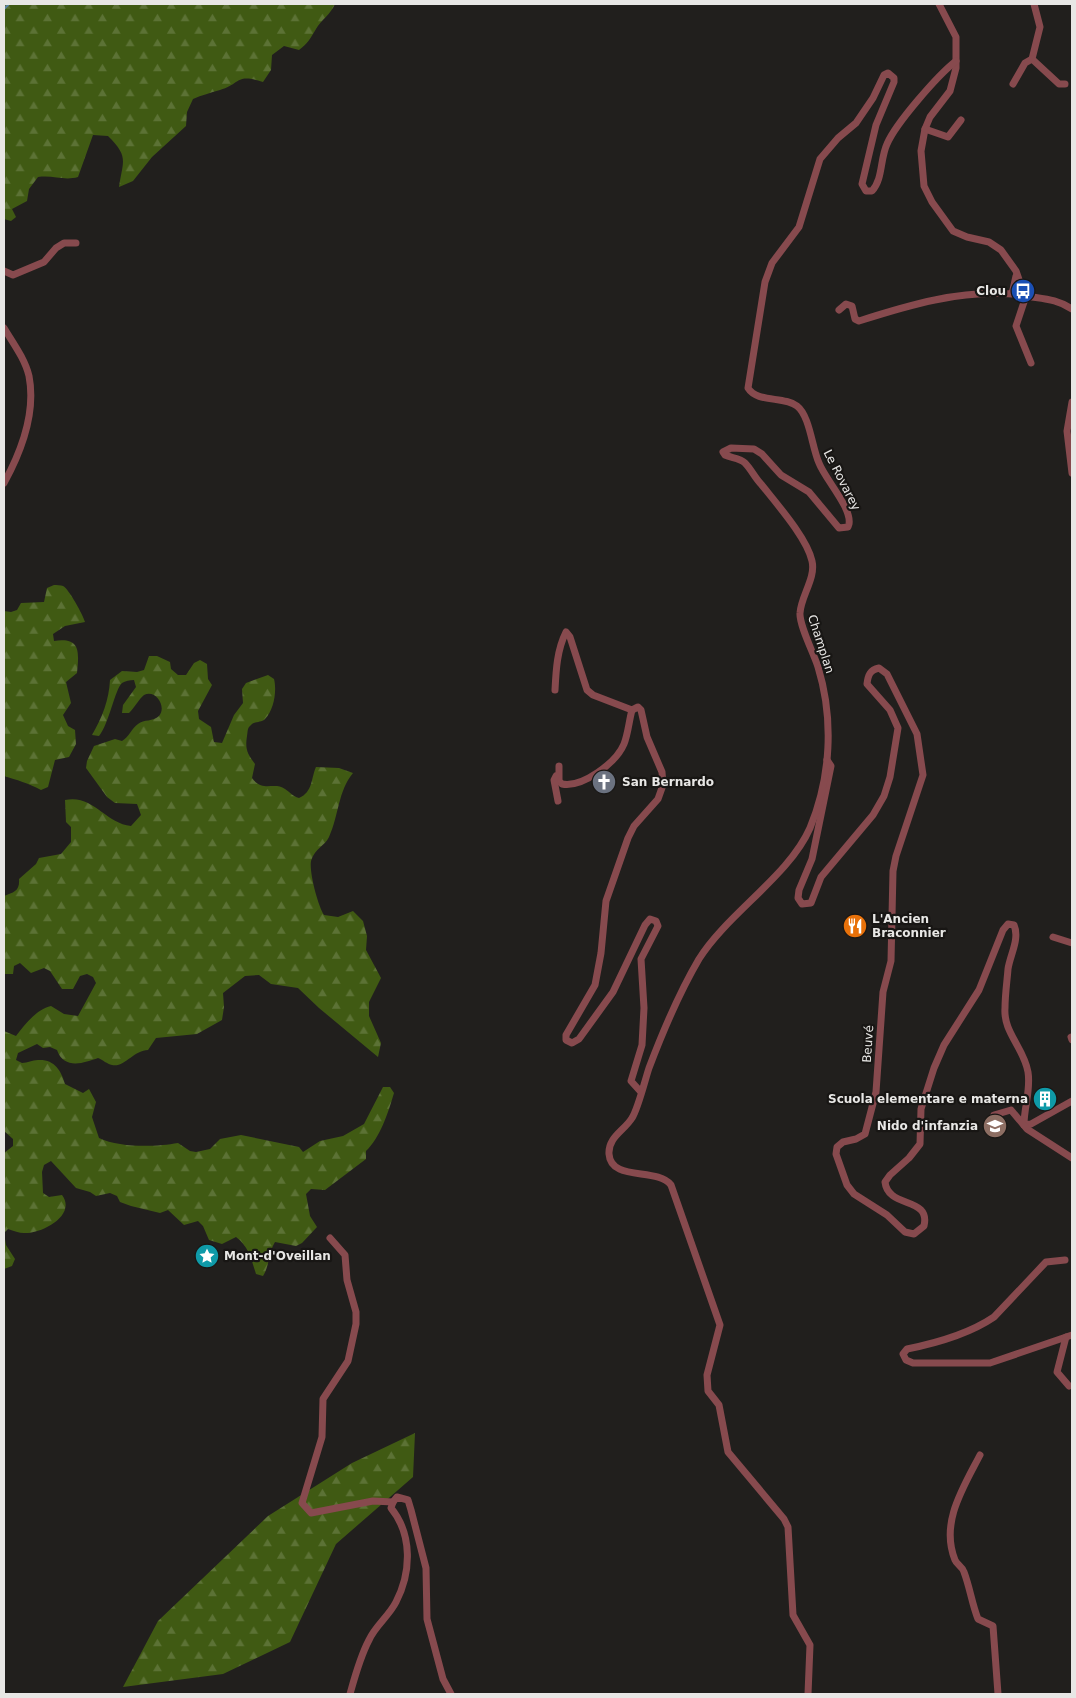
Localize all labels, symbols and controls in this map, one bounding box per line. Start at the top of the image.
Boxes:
bus stop icon: Clou [1010,278,1036,304]
place label: Clou [976,284,1006,298]
street label: Le Rovarey [821,447,863,513]
street label: Champlan [805,613,837,675]
church icon: San Bernardo [591,769,617,795]
place label: San Bernardo [622,775,714,789]
place label: L'Ancien Braconnier [872,912,946,940]
restaurant icon: L'Ancien Braconnier [842,913,868,939]
street label: Beuvé [860,1025,876,1063]
building icon: Scuola elementare e materna [1032,1086,1058,1112]
place label: Scuola elementare e materna [828,1092,1028,1106]
school or university icon: Nido d'infanzia [982,1113,1008,1139]
place label: Nido d'infanzia [877,1119,978,1133]
place icon: Mont-d'Oveillan [194,1243,220,1269]
place label: Mont-d'Oveillan [224,1249,331,1263]

